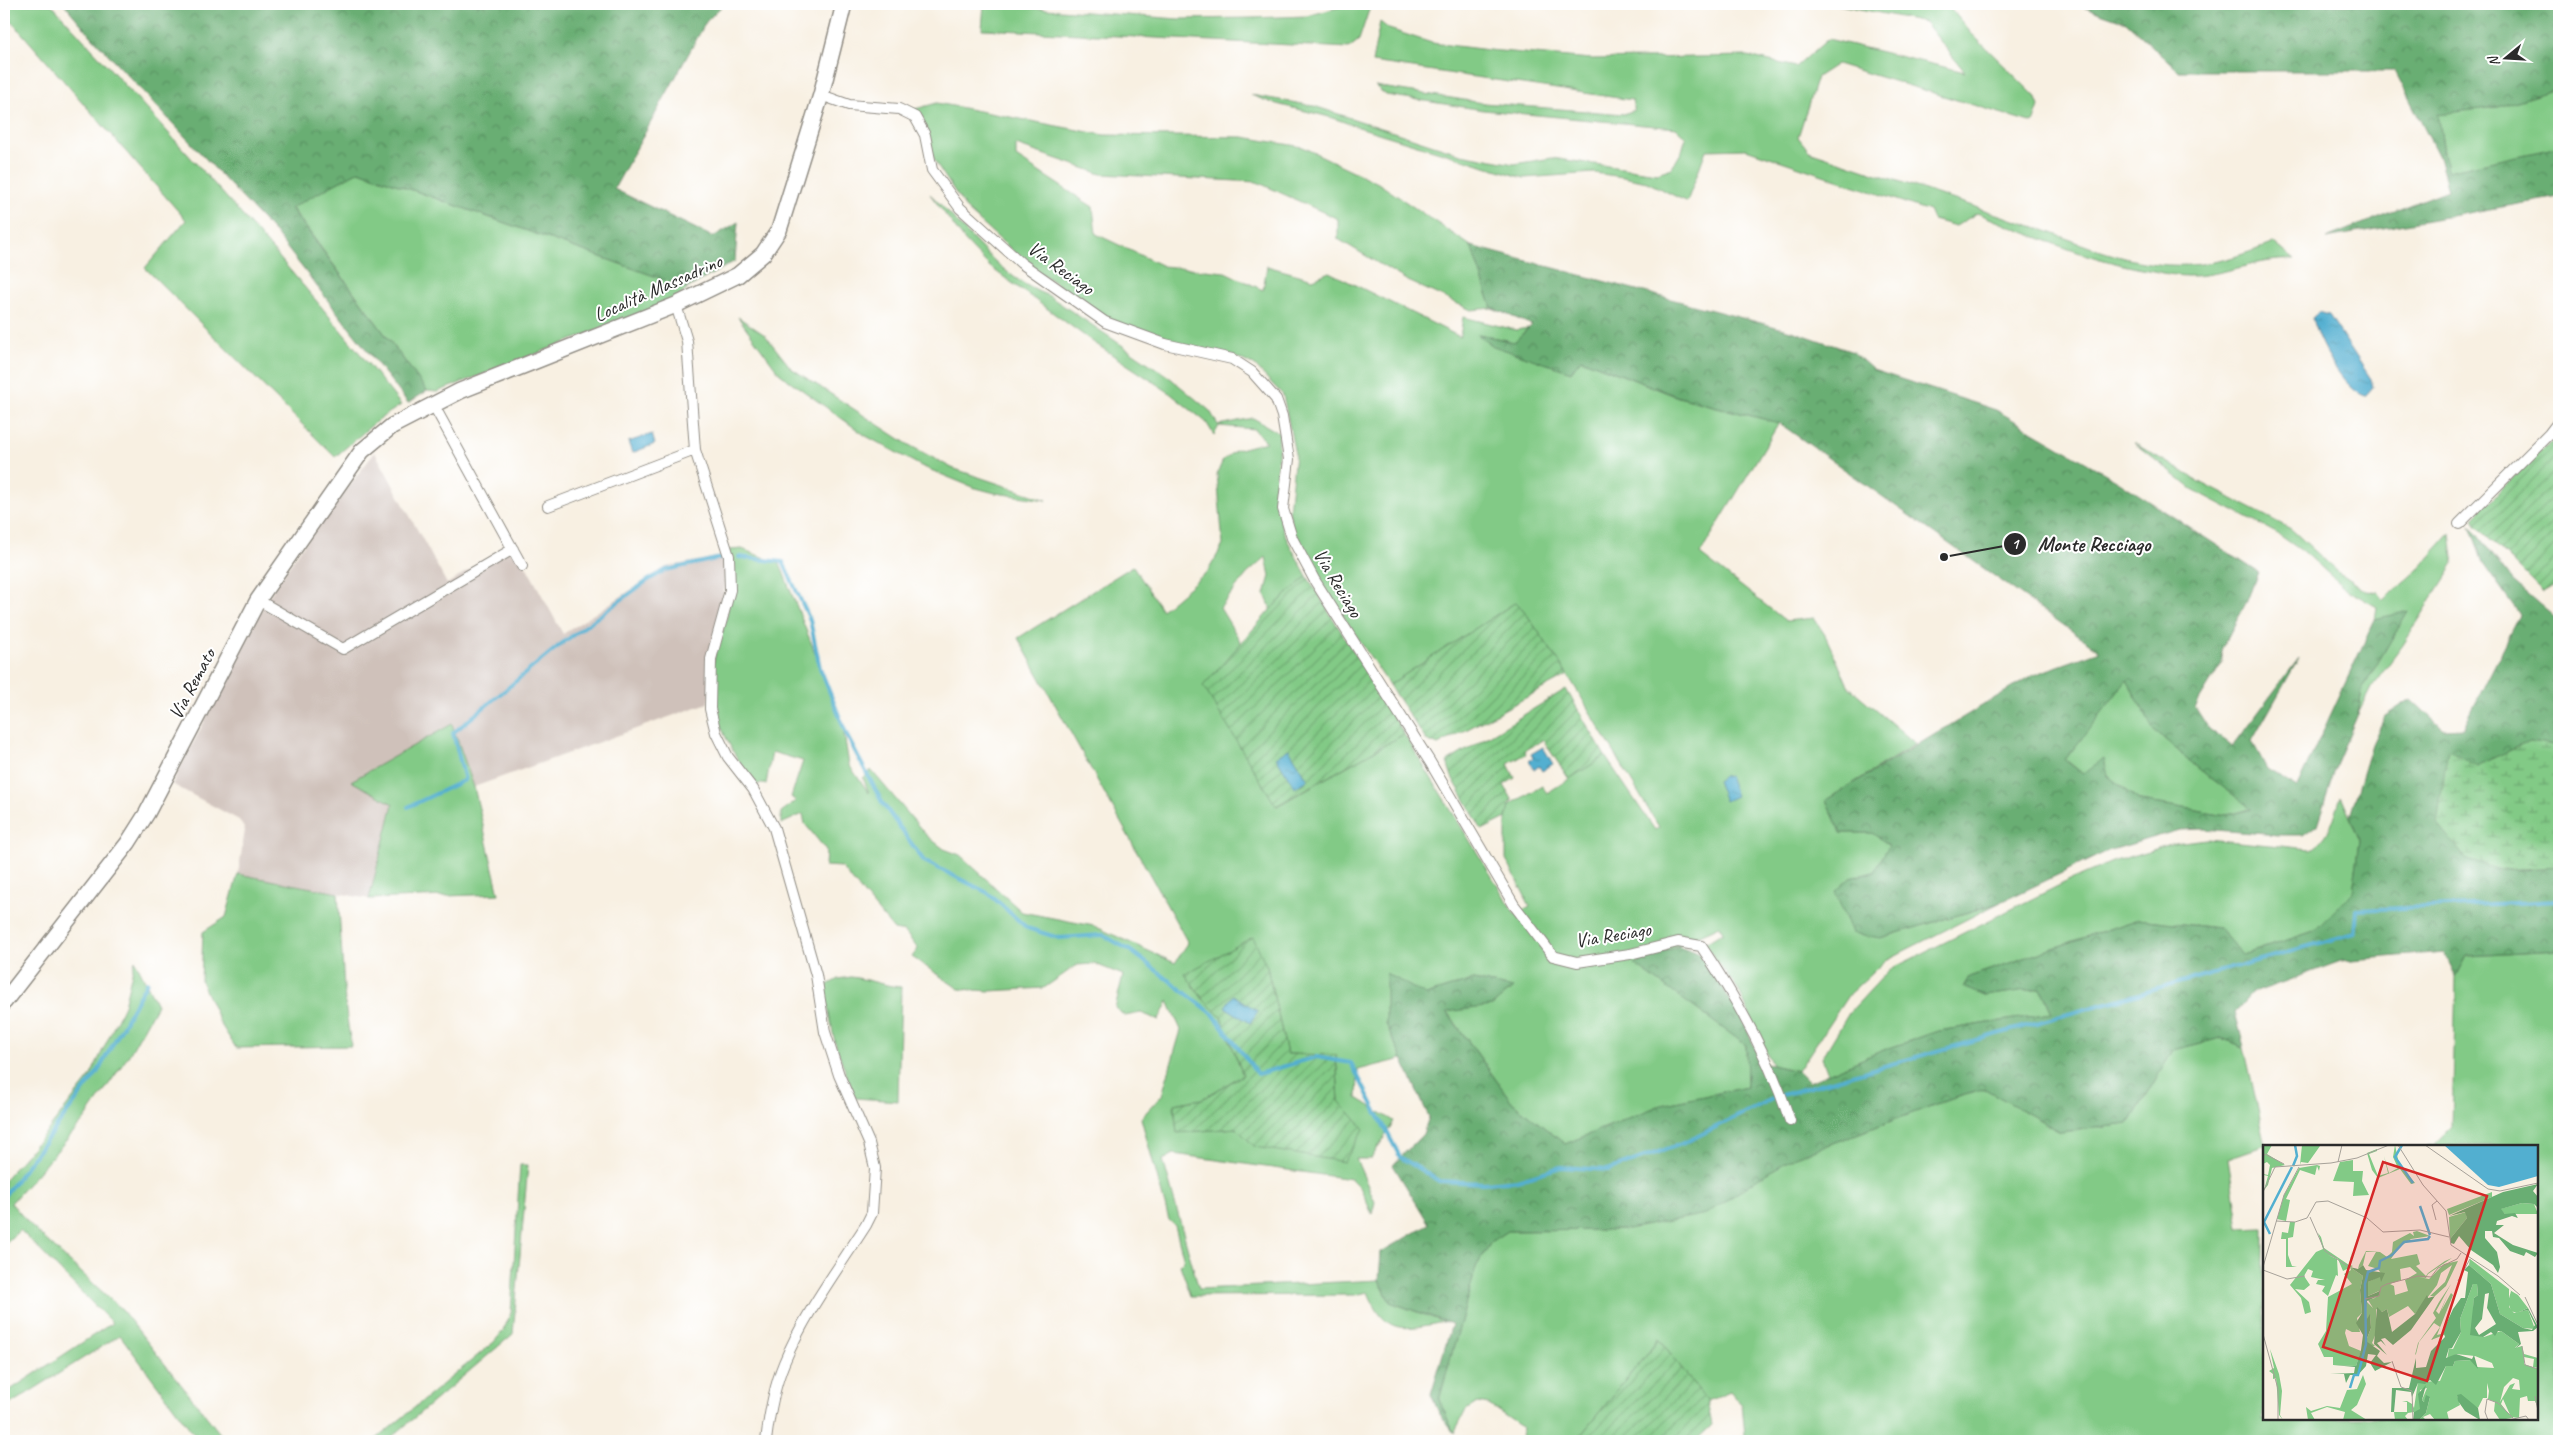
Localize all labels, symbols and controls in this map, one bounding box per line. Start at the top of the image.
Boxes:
north arrow [2480,32,2530,82]
text: N [2484,53,2504,69]
street label: Via Reciago [1023,236,1100,301]
street label: Località Massadrino [590,248,727,327]
callout: Monte Recciago [2003,526,2161,562]
text: Monte Recciago [2038,531,2152,557]
text: 1 [2012,535,2021,554]
street label: Via Reciago [1308,544,1369,623]
street label: Via Remato [163,643,222,724]
street label: Via Reciago [1574,917,1653,953]
inset map [2263,1145,2538,1420]

